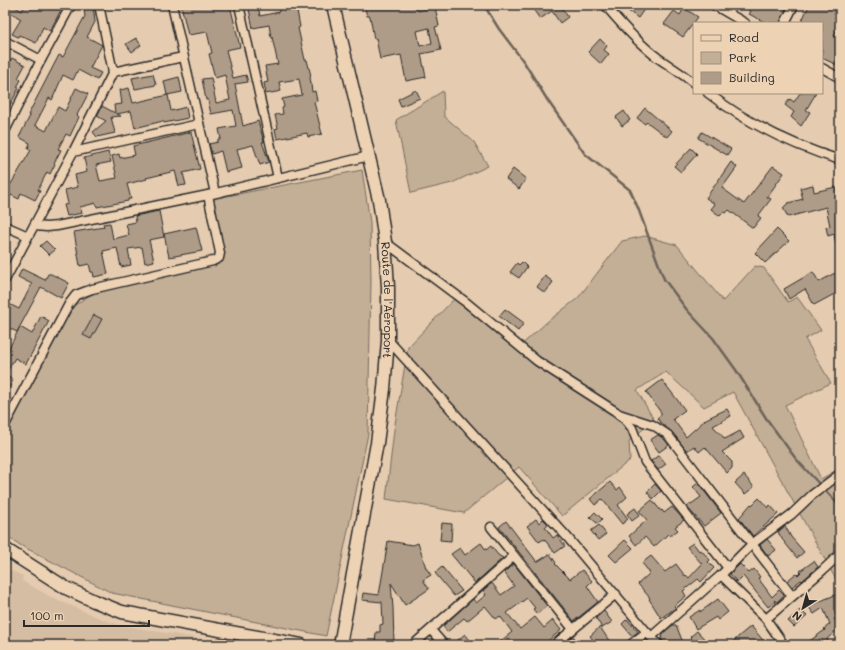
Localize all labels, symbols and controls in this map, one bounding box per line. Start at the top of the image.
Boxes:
legend [693,22,823,94]
text: Road [729,29,759,45]
text: Park [729,49,756,65]
text: Building [729,69,775,85]
street label: Route de l'Aéroport [378,241,397,359]
north arrow [783,588,823,628]
scale bar [24,602,149,628]
text: 100 m [30,607,64,623]
text: N [789,608,805,625]

